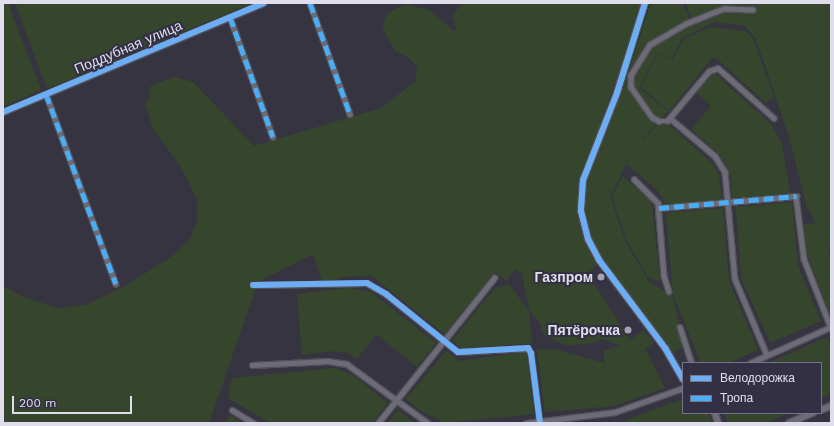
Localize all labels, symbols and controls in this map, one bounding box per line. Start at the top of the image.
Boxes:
street label: Поддубная улица [72,17,184,77]
place label: Газпром [535,269,593,285]
marker: Газпром [596,272,606,282]
place label: Пятёрочка [547,322,620,338]
marker: Пятёрочка [623,325,633,335]
legend [682,362,822,414]
text: Велодорожка [720,371,795,385]
scale bar [14,388,134,414]
text: Тропа [720,391,753,405]
text: 200 m [19,396,56,410]

